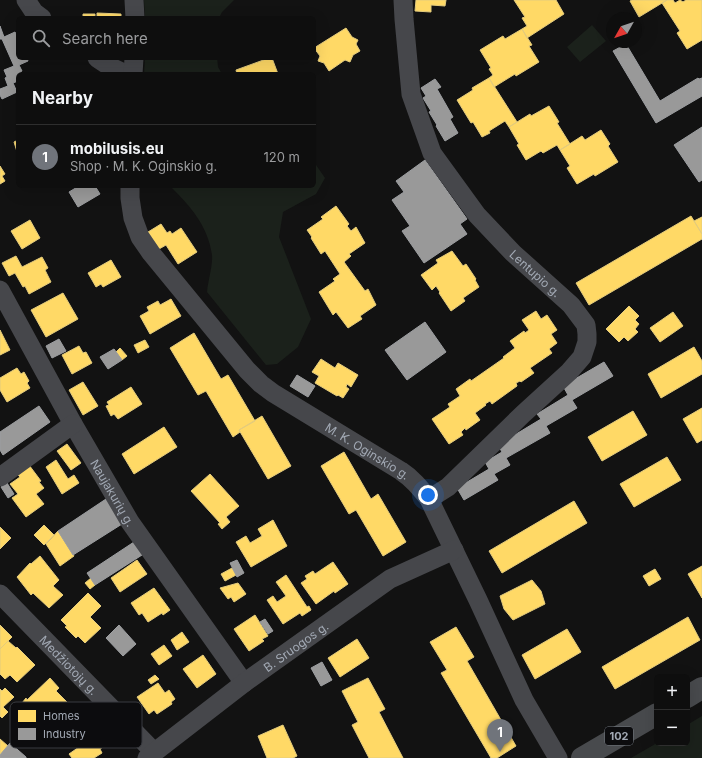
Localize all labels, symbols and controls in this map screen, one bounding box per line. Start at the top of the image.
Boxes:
north arrow [606,12,642,48]
search box [16,16,316,60]
icon: search [30,27,52,49]
text: Search here [62,29,148,48]
text: Nearby [32,88,93,108]
text: mobilusis.eu [70,139,164,158]
text: 1 [42,149,48,165]
text: 120 m [264,149,300,165]
text: Shop · M. K. Oginskio g. [70,158,217,174]
street label: Lentupio g. [507,246,564,300]
street label: M. K. Oginskio g. [323,419,413,482]
street label: Naujakurių g. [88,456,138,529]
your location [418,485,438,505]
street label: B. Sruogos g. [260,618,331,674]
street label: Medžiotojų g. [37,632,101,698]
map controls [654,674,690,746]
button: + [654,674,690,710]
legend [10,702,142,748]
text: Homes [43,709,80,723]
button: − [654,710,690,746]
pin: 1 [487,719,513,752]
text: Industry [43,727,86,741]
road number: 102 [605,727,633,745]

